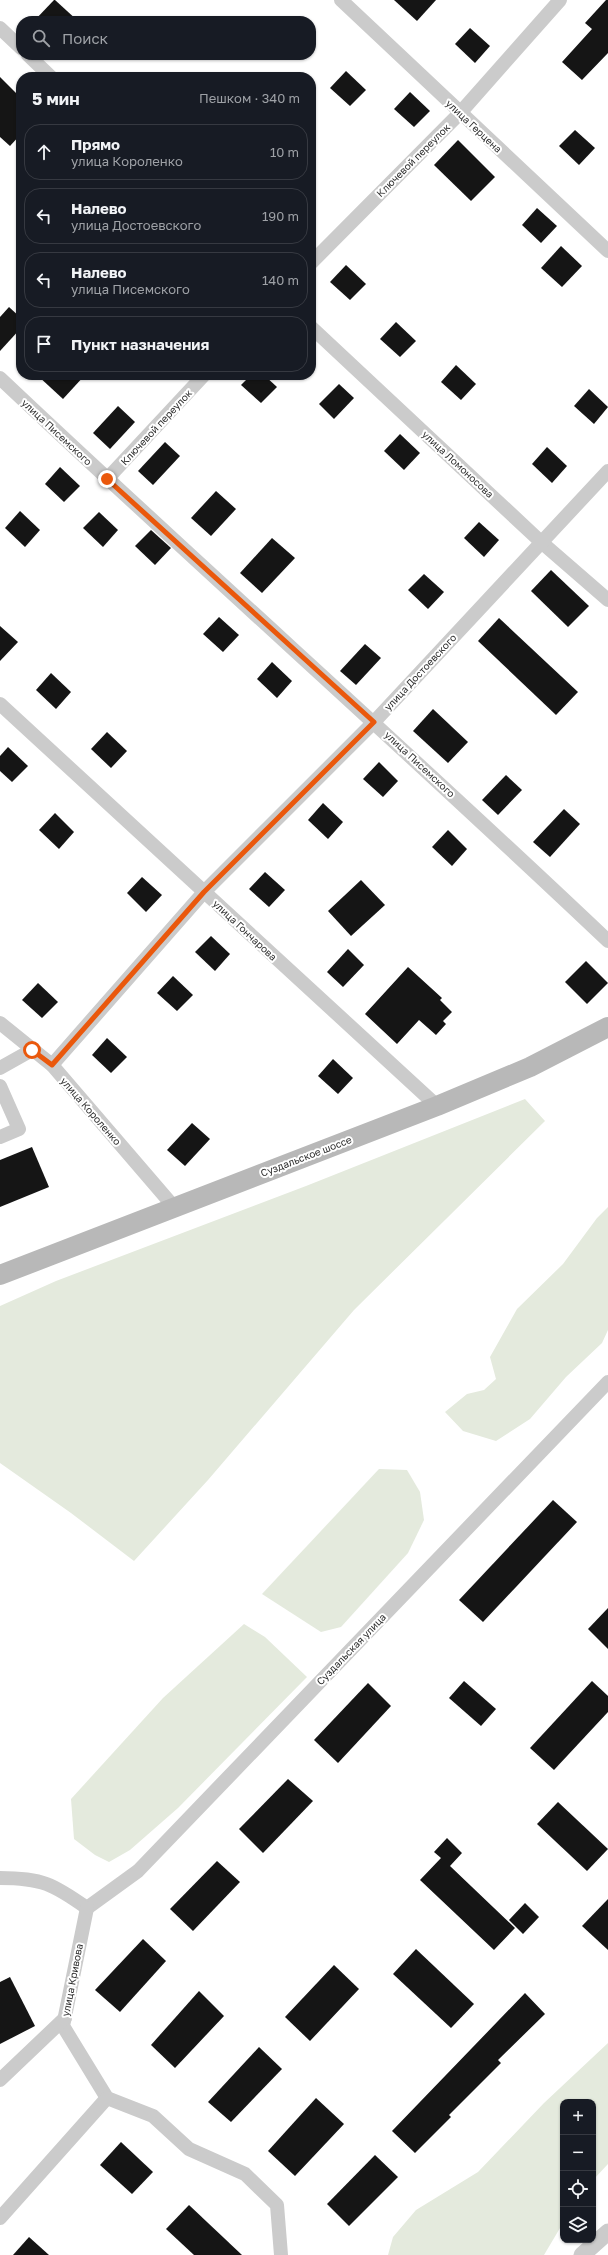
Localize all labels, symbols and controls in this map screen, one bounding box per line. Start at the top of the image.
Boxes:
search box [16,16,316,60]
icon: search [30,27,52,49]
text: Поиск [62,29,108,47]
text: 5 мин [32,88,80,109]
text: Пешком · 340 m [199,90,300,106]
street label: улица Герцена [444,97,504,155]
street label: Ключевой переулок [374,121,452,199]
text: Прямо [71,135,120,153]
icon: ahead [33,141,55,163]
text: 10 m [270,144,299,160]
text: улица Короленко [71,153,183,169]
text: Налево [71,199,127,217]
icon: left [33,205,55,227]
text: 190 m [262,208,299,224]
text: улица Достоевского [71,217,201,233]
text: Налево [71,263,127,281]
icon: left [33,269,55,291]
text: 140 m [262,272,299,288]
text: улица Писемского [71,281,190,297]
icon: arrive [33,333,55,355]
text: Пункт назначения [71,335,209,353]
street label: Ключевой переулок [118,387,194,467]
street label: улица Писемского [20,396,94,468]
street label: улица Ломоносова [420,428,496,500]
route end [98,470,116,488]
street label: улица Достоевского [381,631,459,713]
street label: улица Писемского [383,728,457,800]
street label: улица Гончарова [211,897,279,963]
route start [23,1041,41,1059]
street label: улица Короленко [58,1075,124,1147]
street label: Суздальское шоссе [259,1133,353,1179]
street label: Суздальская улица [314,1611,388,1687]
street label: улица Кривова [59,1943,85,2017]
map controls [560,2099,596,2243]
button: + [560,2099,596,2135]
button: − [560,2135,596,2171]
button: locate [560,2171,596,2207]
button: layers [560,2207,596,2243]

